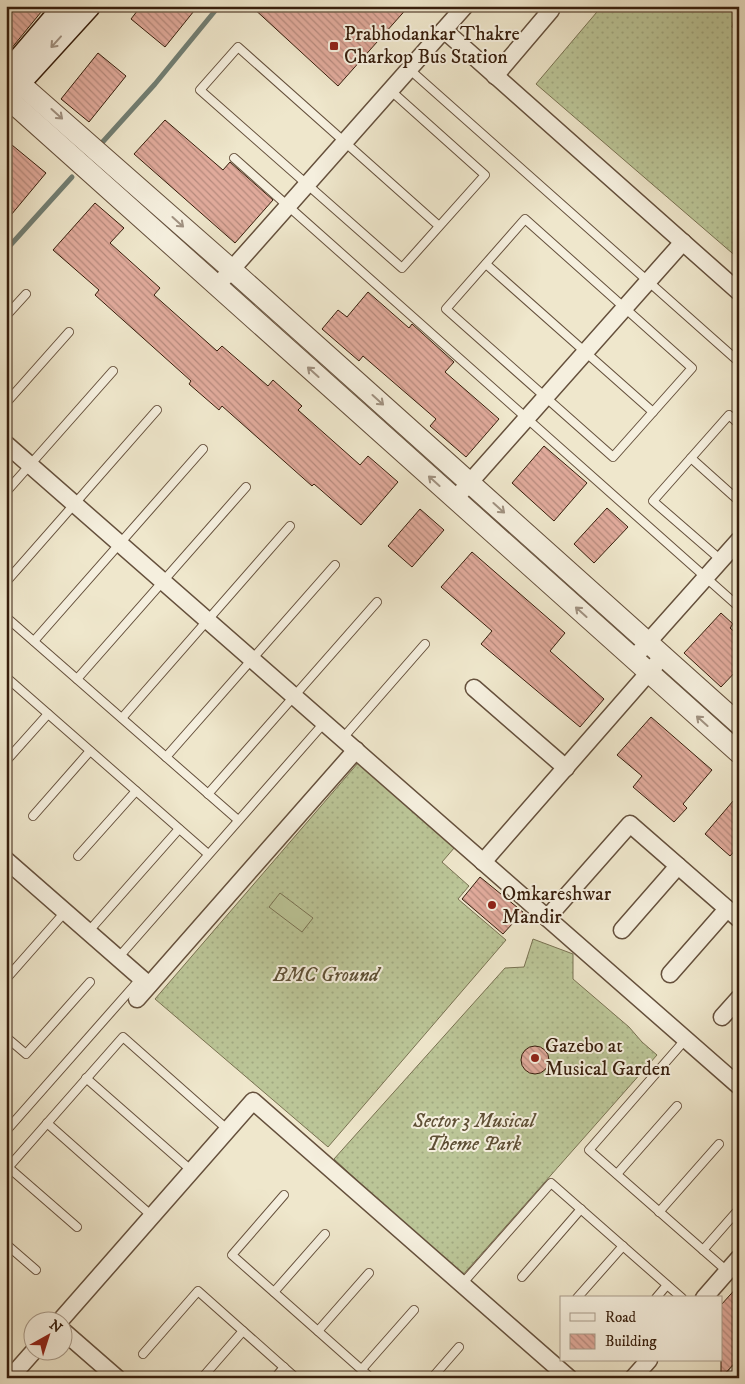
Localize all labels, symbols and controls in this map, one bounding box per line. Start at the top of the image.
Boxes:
place label: Prabhodankar Thakre Charkop Bus Station [344,22,520,70]
one-way arrow [50,36,62,49]
marker: Prabhodankar Thakre Charkop Bus Station [328,40,340,52]
one-way arrow [50,108,63,120]
one-way arrow [172,216,185,228]
one-way arrow [307,366,320,378]
one-way arrow [371,394,384,405]
one-way arrow [428,475,441,487]
one-way arrow [493,502,506,514]
one-way arrow [575,607,588,618]
one-way arrow [696,715,709,727]
place label: Omkareshwar Mandir [502,882,612,930]
marker: Omkareshwar Mandir [486,899,498,911]
park label: BMC Ground [272,963,382,988]
place label: Gazebo at Musical Garden [545,1034,671,1082]
marker: Gazebo at Musical Garden [529,1052,541,1064]
park label: Sector 3 Musical Theme Park [412,1109,537,1157]
legend [560,1296,722,1362]
text: Road [605,1308,637,1327]
north arrow [22,1312,72,1362]
text: N [45,1316,66,1338]
text: Building [605,1332,657,1351]

